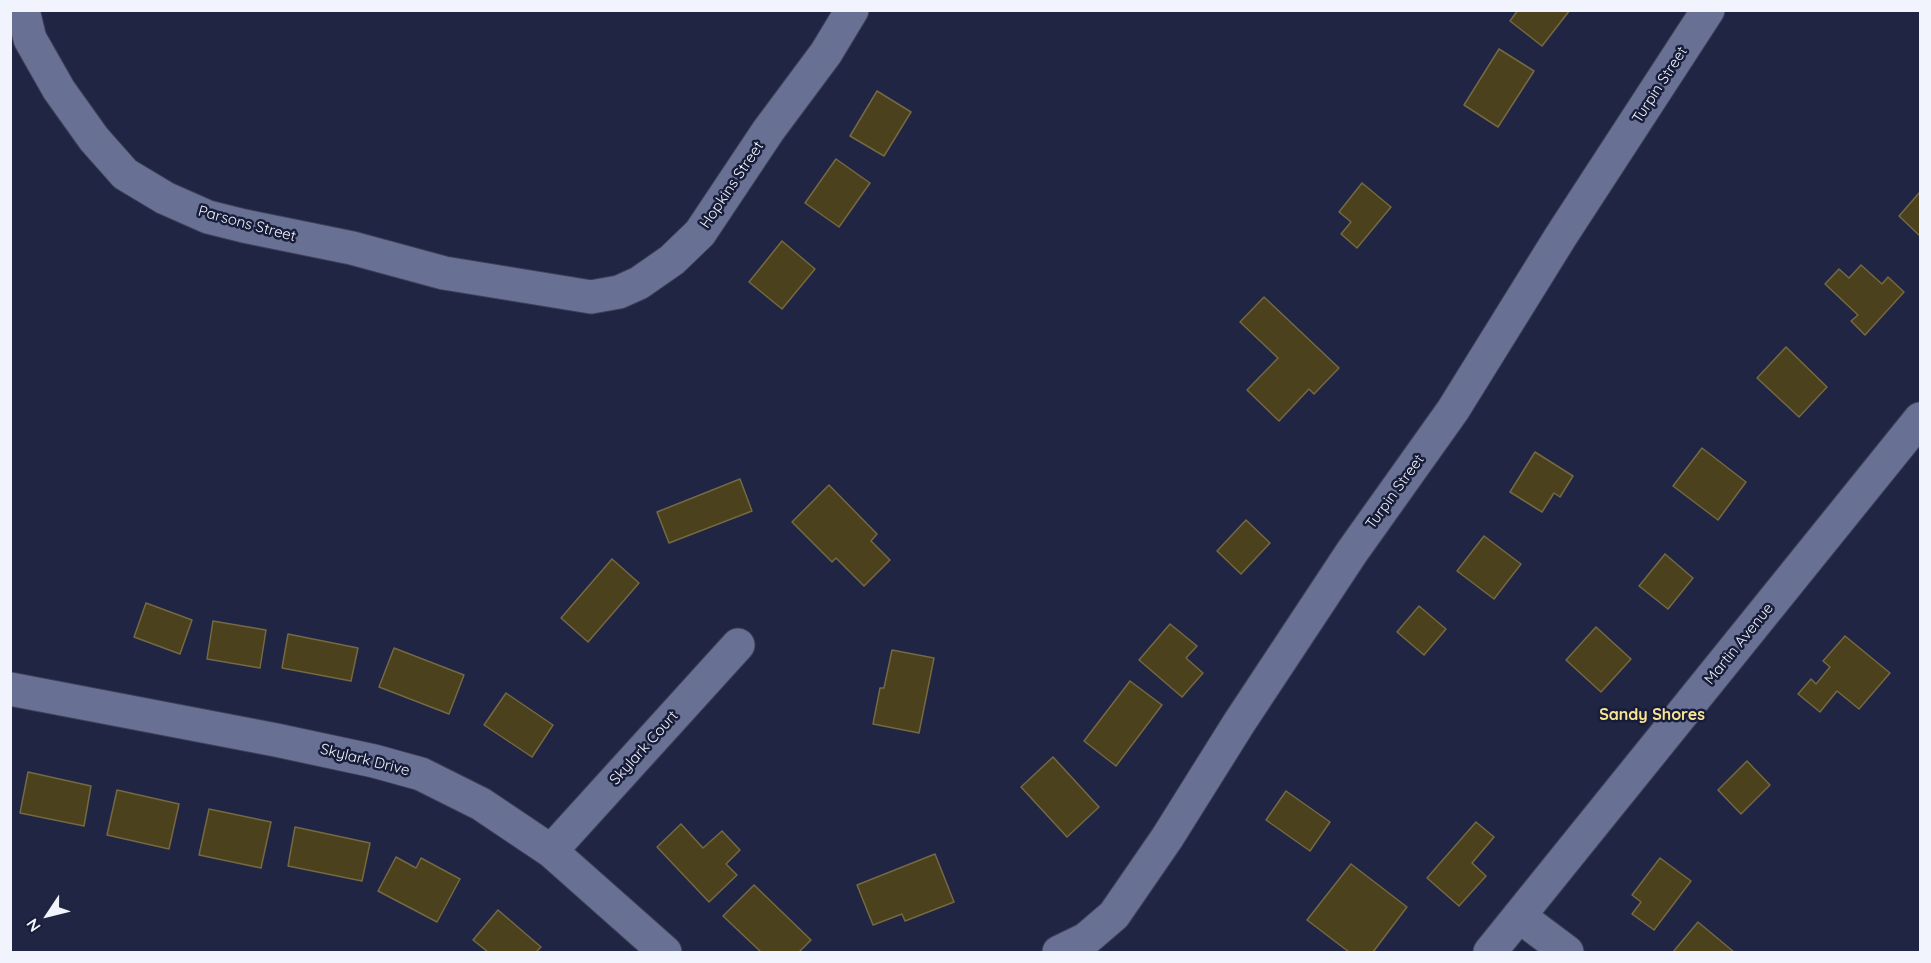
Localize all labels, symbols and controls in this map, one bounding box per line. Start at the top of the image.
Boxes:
street label: Turpin Street [1629,43,1691,127]
street label: Hopkins Street [696,138,768,232]
street label: Parsons Street [196,202,298,246]
street label: Turpin Street [1362,451,1428,533]
street label: Martin Avenue [1701,600,1777,688]
district label: Sandy Shores [1599,705,1705,725]
street label: Skylark Court [606,707,682,789]
street label: Skylark Drive [318,740,412,780]
north arrow [18,885,78,945]
text: N [22,915,45,936]

